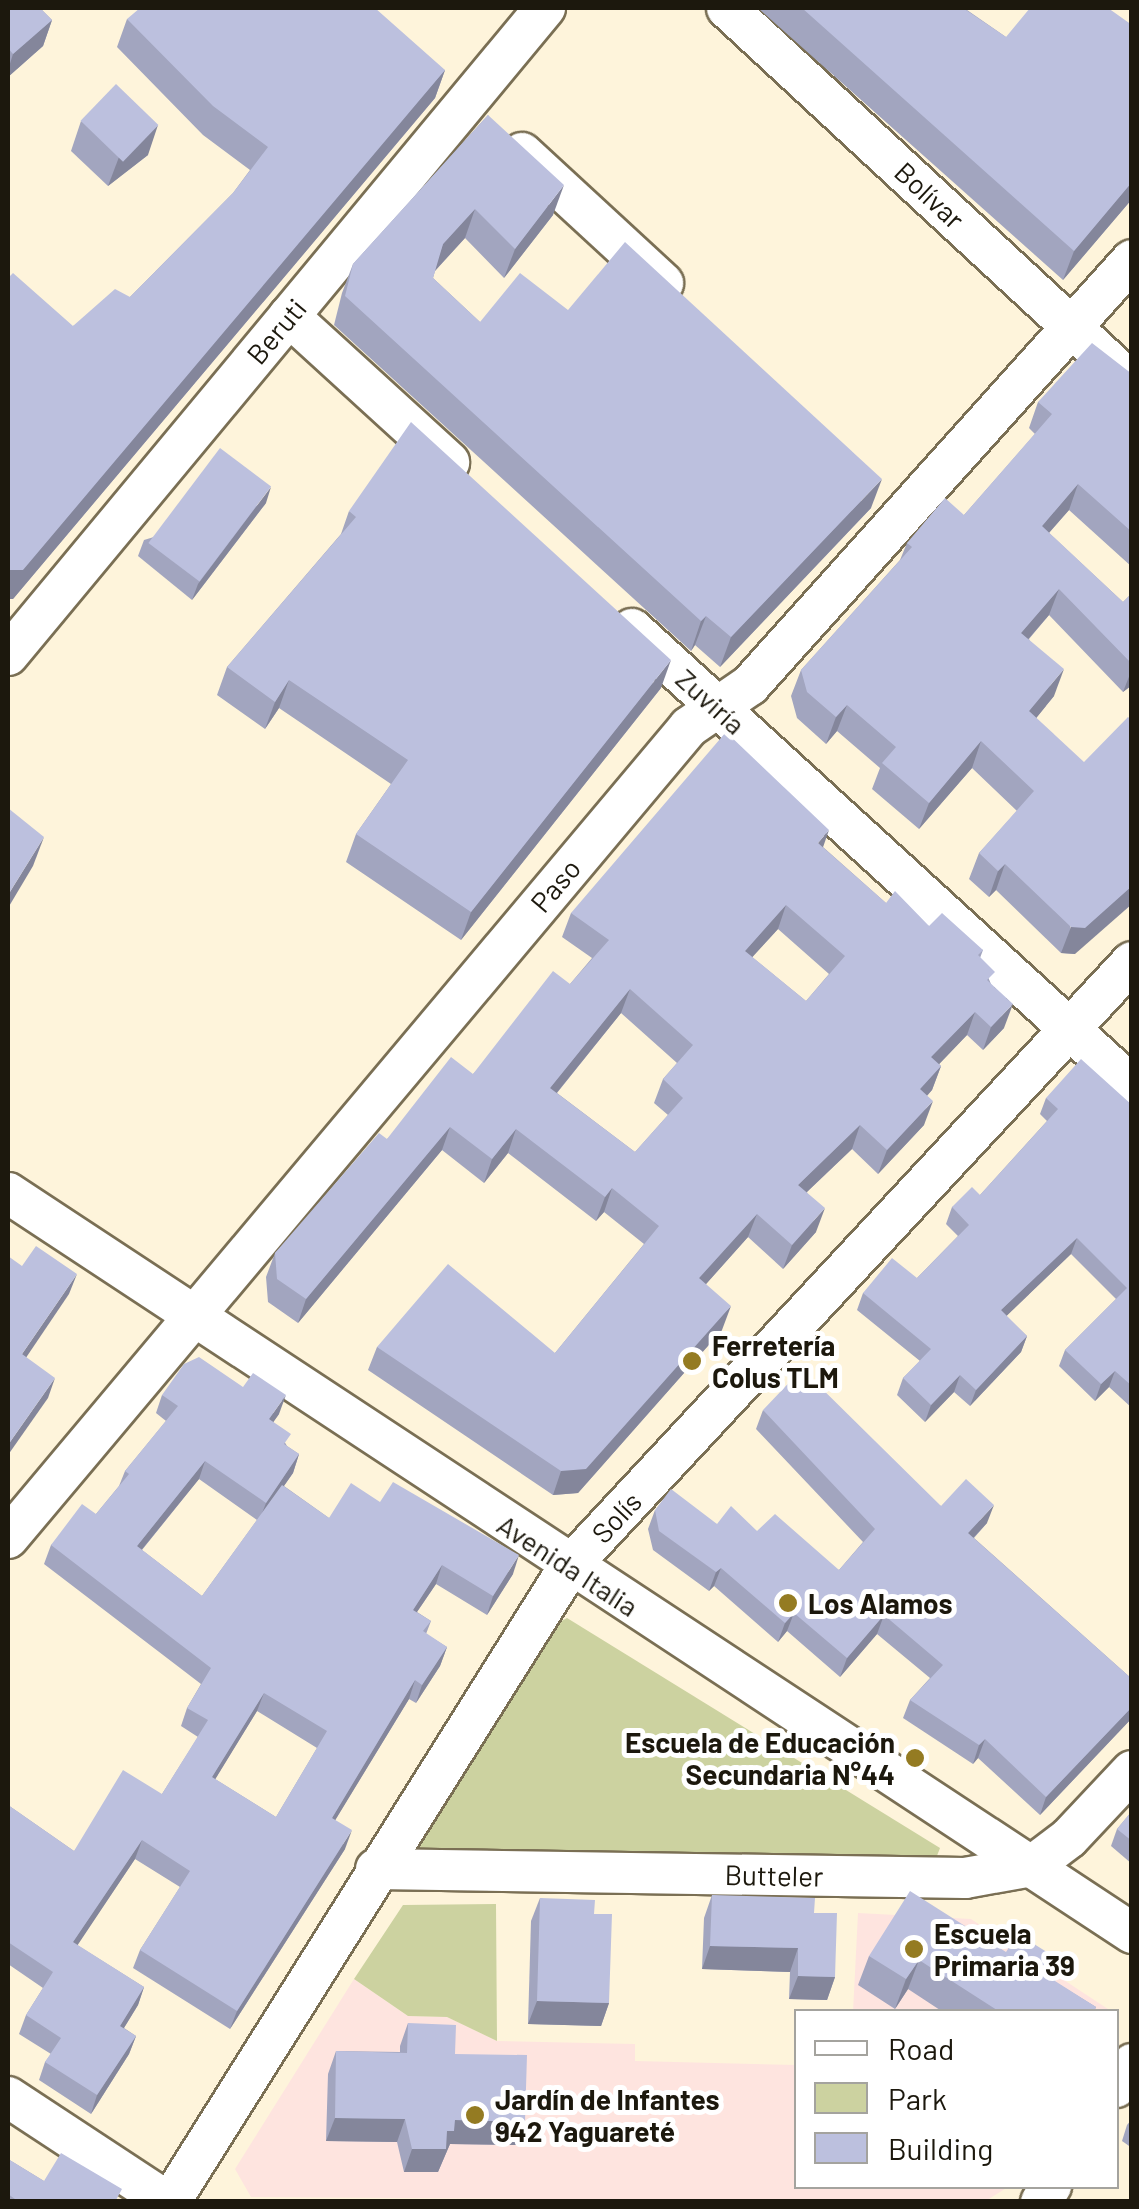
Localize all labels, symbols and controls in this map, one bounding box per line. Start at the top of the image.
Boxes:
street label: Bolívar [888,155,972,235]
street label: Beruti [239,291,313,371]
street label: Zuviría [670,661,752,741]
street label: Paso [523,851,587,919]
place label: Ferretería Colus TLM [712,1328,839,1394]
marker: Ferretería Colus TLM [681,1350,703,1372]
street label: Solís [584,1485,648,1549]
street label: Avenida Italia [491,1507,645,1623]
place label: Los Alamos [808,1586,953,1620]
marker: Los Alamos [777,1592,799,1614]
place label: Escuela de Educación Secundaria N°44 [625,1725,895,1791]
marker: Escuela de Educación Secundaria N°44 [904,1747,926,1769]
street label: Butteler [724,1857,824,1893]
place label: Escuela Primaria 39 [934,1916,1075,1982]
marker: Escuela Primaria 39 [903,1938,925,1960]
legend [794,2009,1119,2189]
text: Road [888,2030,954,2066]
text: Park [888,2080,947,2116]
place label: Jardín de Infantes 942 Yaguareté [495,2082,720,2148]
marker: Jardín de Infantes 942 Yaguareté [464,2104,486,2126]
text: Building [888,2130,993,2166]

